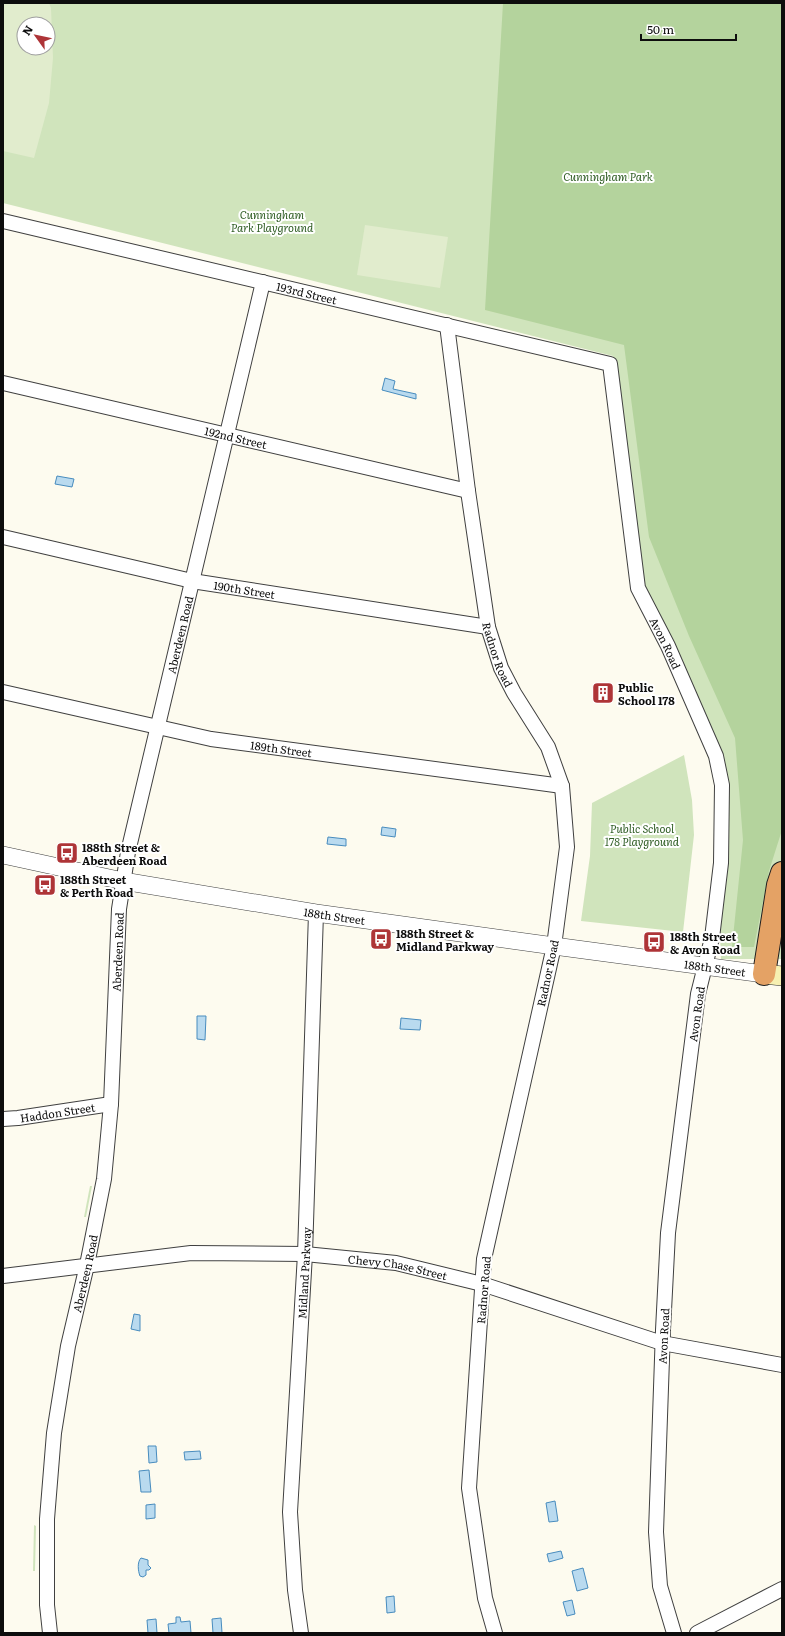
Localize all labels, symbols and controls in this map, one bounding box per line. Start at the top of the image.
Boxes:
north arrow [16,16,56,56]
scale bar [641,16,736,42]
text: 50 m [647,20,674,38]
text: N [18,22,36,38]
park label: Cunningham Park [563,168,653,184]
park label: Cunningham Park Playground [231,206,314,235]
street label: 193rd Street [275,278,339,308]
street label: 192nd Street [203,422,269,452]
street label: 190th Street [212,576,277,602]
street label: Aberdeen Road [163,594,196,675]
street label: Avon Road [646,614,685,672]
street label: Radnor Road [479,621,518,690]
place label: Public School 178 [618,679,675,708]
building icon: Public School 178 [590,680,616,706]
street label: 189th Street [249,736,313,760]
park label: Public School 178 Playground [605,820,680,849]
place label: 188th Street & Aberdeen Road [82,839,167,868]
bus stop icon: 188th Street & Aberdeen Road [54,840,80,866]
place label: 188th Street & Perth Road [60,871,134,900]
bus stop icon: 188th Street & Perth Road [32,872,58,898]
street label: 188th Street [302,903,367,928]
street label: Aberdeen Road [108,912,127,992]
place label: 188th Street & Midland Parkway [396,925,494,954]
bus stop icon: 188th Street & Midland Parkway [368,926,394,952]
place label: 188th Street & Avon Road [670,928,740,957]
bus stop icon: 188th Street & Avon Road [641,929,667,955]
street label: Radnor Road [532,938,562,1008]
street label: 188th Street [683,955,747,980]
street label: Avon Road [684,985,708,1043]
street label: Haddon Street [19,1098,97,1126]
street label: Midland Parkway [293,1226,314,1319]
street label: Aberdeen Road [68,1233,101,1314]
street label: Chevy Chase Street [347,1250,449,1283]
street label: Radnor Road [472,1255,494,1325]
street label: Avon Road [654,1307,672,1364]

